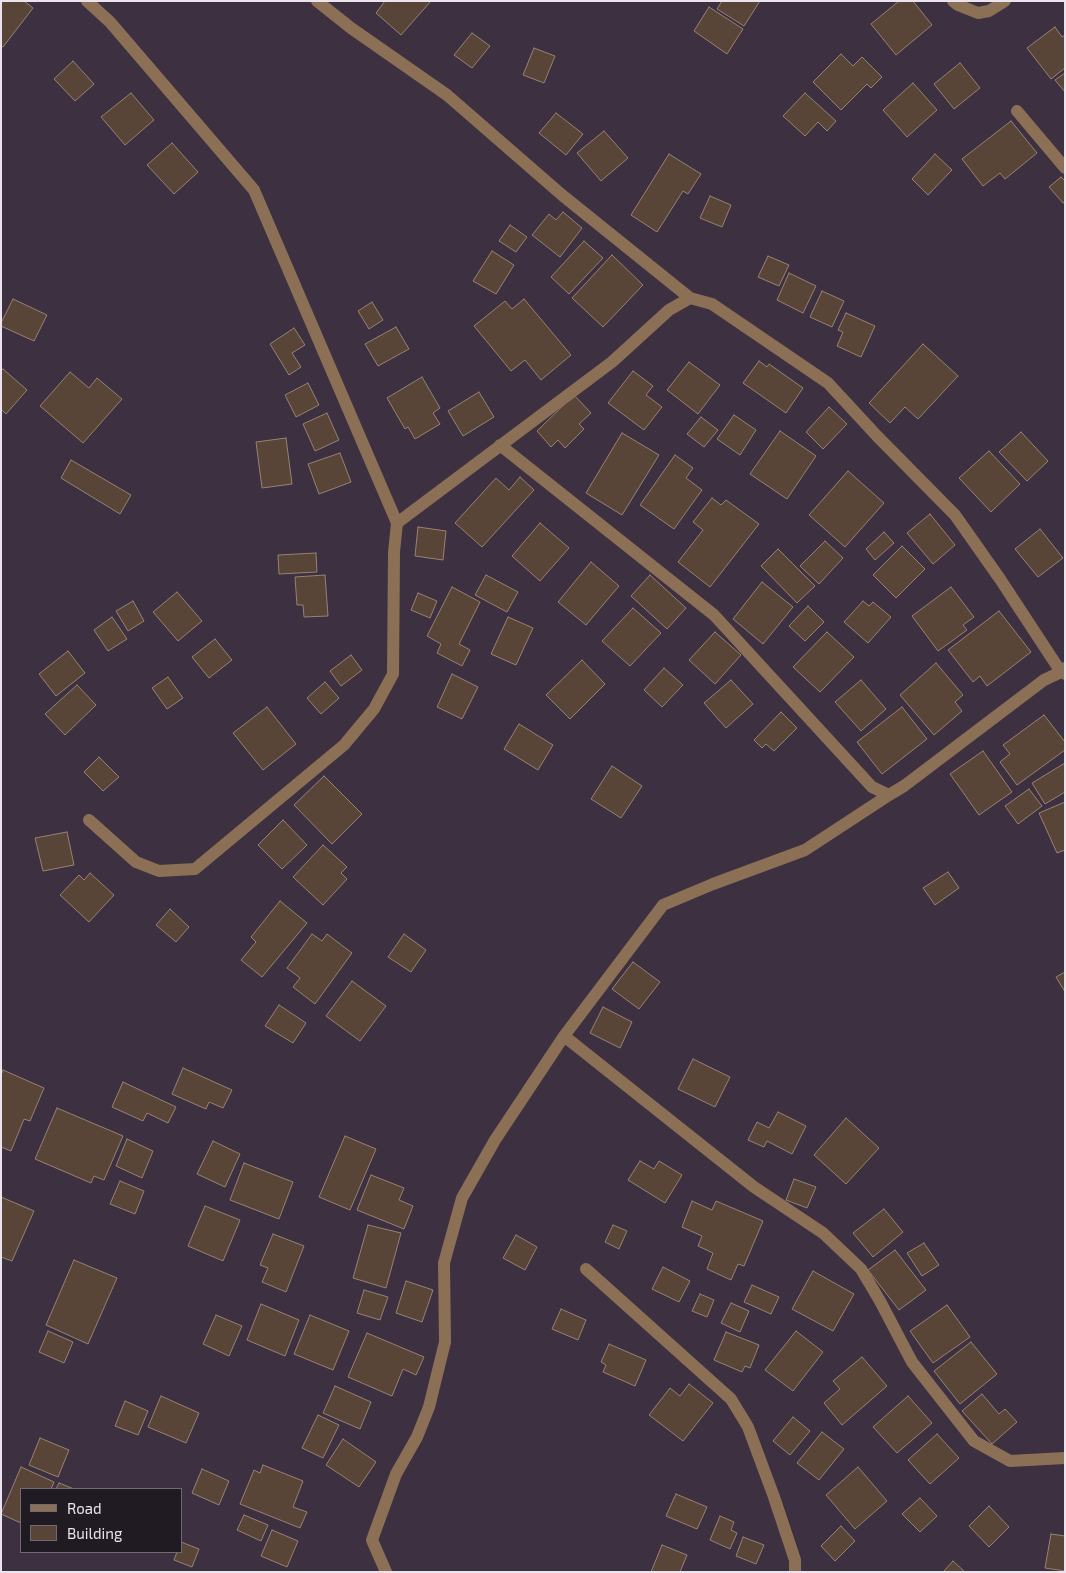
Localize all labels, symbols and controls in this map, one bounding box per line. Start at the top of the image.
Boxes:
legend [20,1488,182,1553]
text: Road [67,1499,102,1517]
text: Building [67,1524,122,1542]

